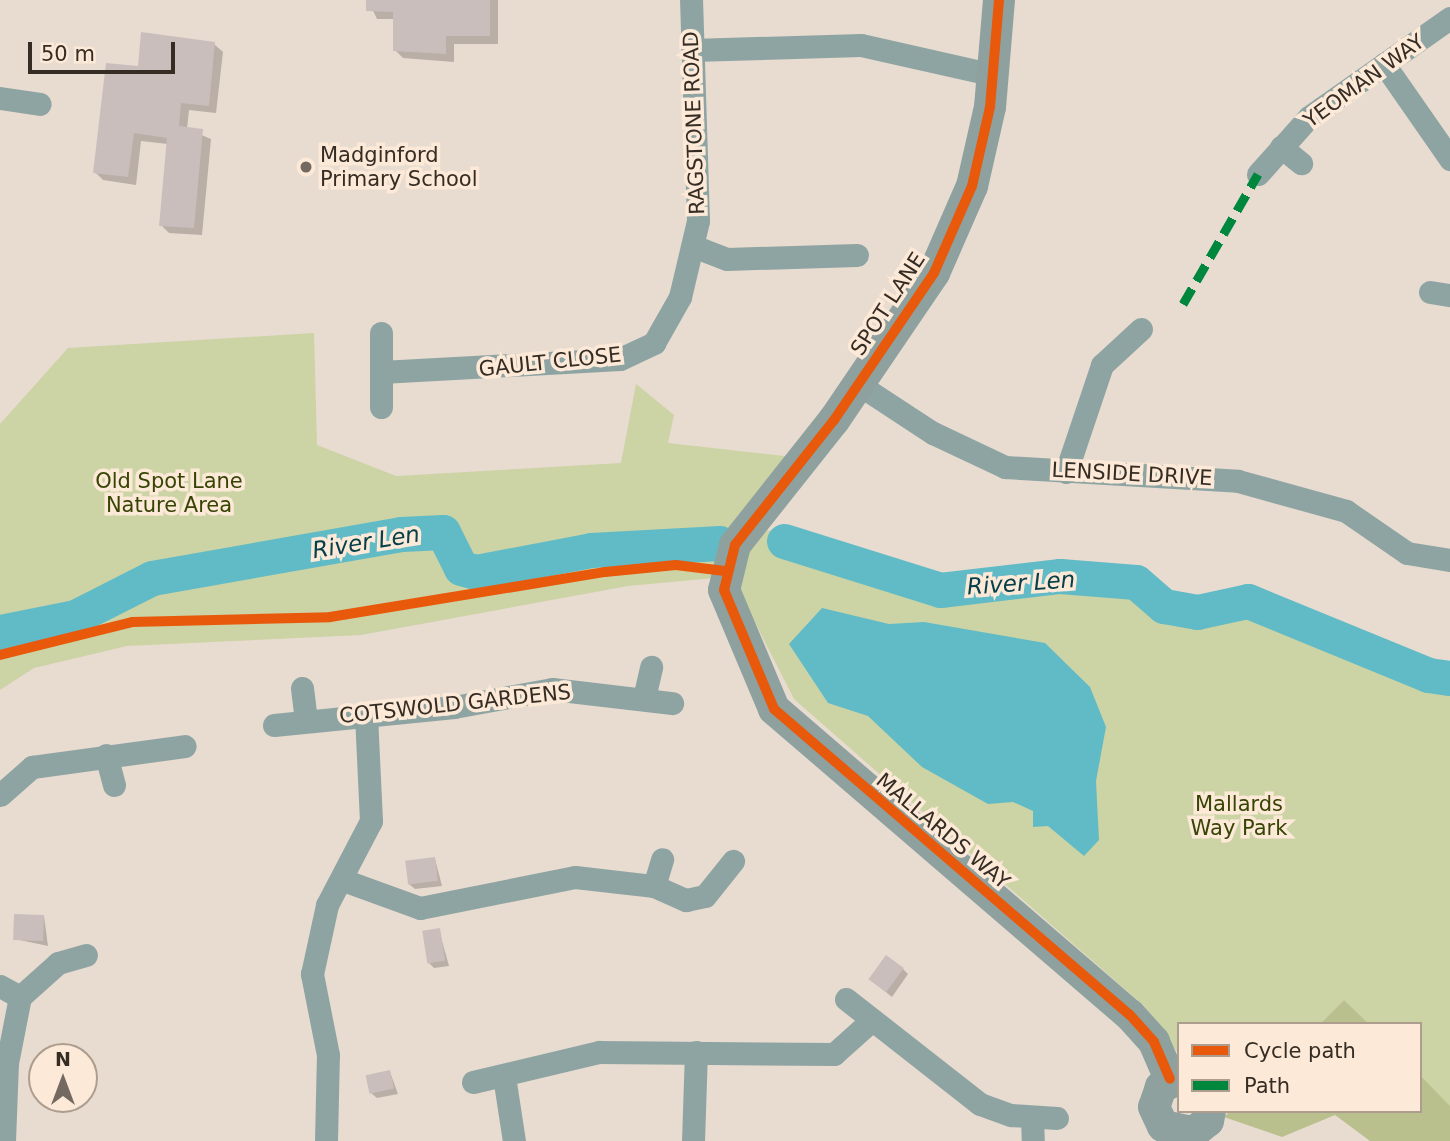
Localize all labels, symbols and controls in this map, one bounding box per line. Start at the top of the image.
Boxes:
scale bar [32,28,178,72]
street label: YEOMAN WAY [1299,29,1429,133]
street label: RAGSTONE ROAD [678,31,710,215]
text: 50 m [41,42,95,66]
place label: Madginford Primary School [320,142,478,192]
marker: Madginford Primary School [298,159,314,175]
street label: SPOT LANE [845,248,931,360]
street label: GAULT CLOSE [478,342,622,382]
street label: LENSIDE DRIVE [1051,457,1213,491]
park label: Old Spot Lane Nature Area [95,468,243,518]
water label: River Len [310,520,422,564]
water label: River Len [966,565,1076,601]
street label: COTSWOLD GARDENS [338,679,572,729]
street label: MALLARDS WAY [871,768,1015,894]
park label: Mallards Way Park [1191,791,1287,841]
legend [1177,1022,1422,1113]
text: Cycle path [1244,1039,1356,1063]
north arrow [28,1043,98,1113]
text: N [55,1048,71,1070]
text: Path [1244,1074,1290,1098]

